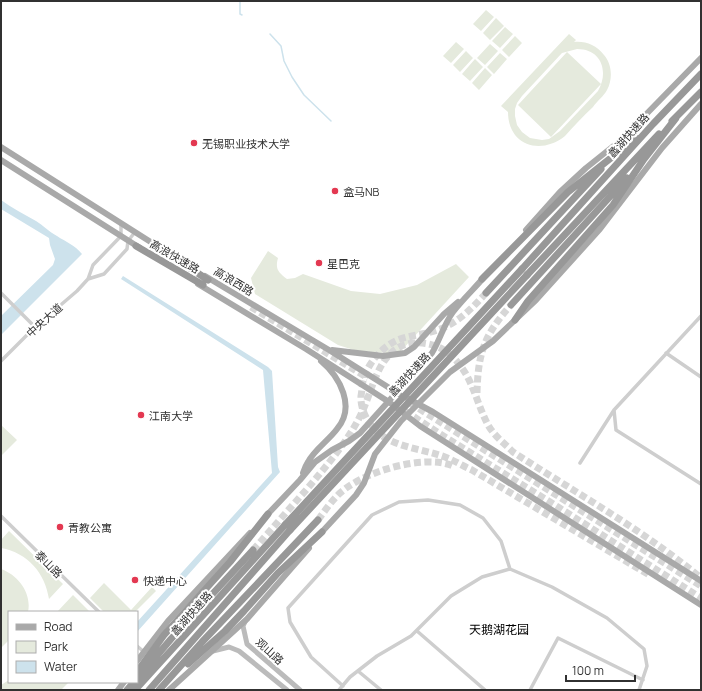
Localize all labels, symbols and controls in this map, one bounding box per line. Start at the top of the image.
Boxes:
street label: 蠡湖快速路 [604,110,652,160]
place label: 无锡职业技术大学 [202,136,290,151]
marker: 无锡职业技术大学 [189,138,199,148]
place label: 盒马NB [343,184,380,199]
marker: 盒马NB [330,186,340,196]
street label: 高浪快速路 [147,236,203,276]
place label: 星巴克 [327,256,360,271]
marker: 星巴克 [314,258,324,268]
street label: 高浪西路 [211,263,257,299]
street label: 中央大道 [23,300,65,340]
street label: 蠡湖快速路 [385,349,433,399]
place label: 江南大学 [149,408,193,423]
marker: 江南大学 [136,410,146,420]
place label: 青教公寓 [68,520,112,535]
marker: 青教公寓 [55,522,65,532]
street label: 泰山路 [32,547,66,581]
place label: 快递中心 [143,573,187,588]
marker: 快递中心 [130,575,140,585]
street label: 蠡湖快速路 [167,588,215,638]
legend [8,611,138,683]
text: Road [44,618,72,635]
district label: 天鹅湖花园 [469,621,529,638]
street label: 观山路 [253,634,287,668]
text: Park [44,638,69,655]
scale bar [566,657,635,683]
text: Water [44,658,78,675]
text: 100 m [572,662,604,679]

